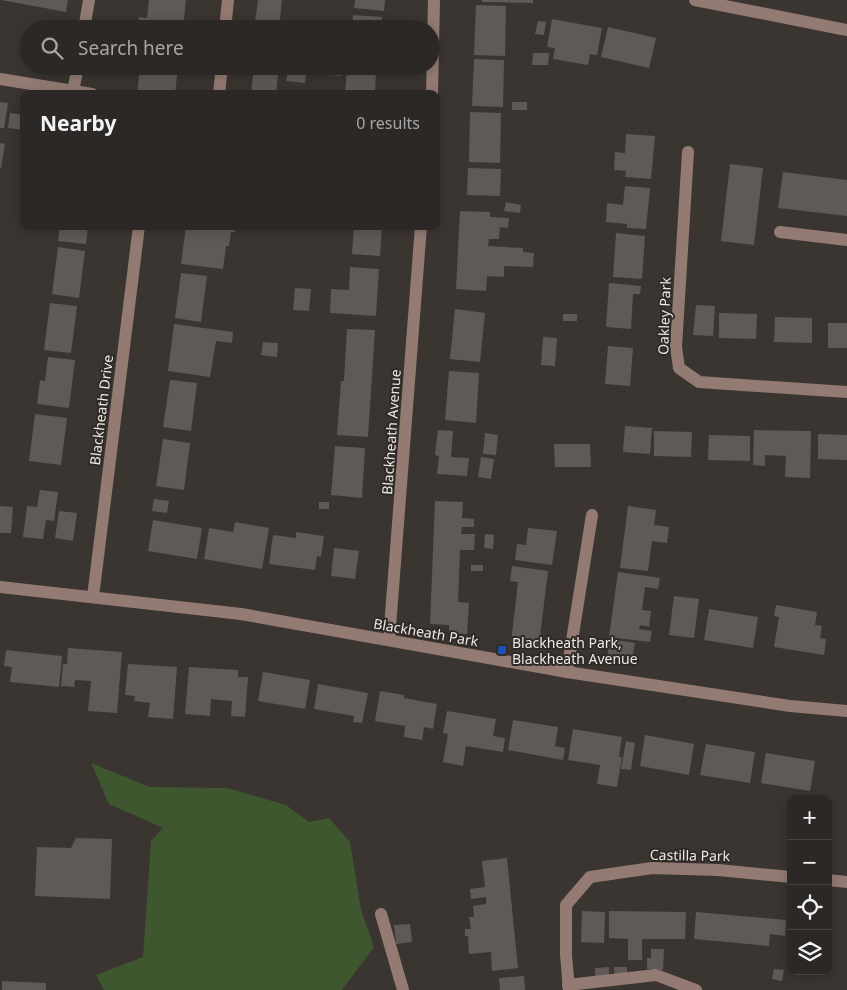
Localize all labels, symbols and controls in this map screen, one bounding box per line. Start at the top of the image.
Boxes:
search box [20,20,440,75]
icon: search [38,34,66,62]
text: Search here [78,35,184,61]
text: Nearby [40,109,116,137]
text: 0 results [356,112,420,134]
street label: Oakley Park [653,276,675,355]
street label: Blackheath Drive [85,354,117,466]
street label: Blackheath Avenue [377,369,405,495]
street label: Blackheath Park [372,613,480,651]
place label: Blackheath Park, Blackheath Avenue [512,633,638,668]
marker: Blackheath Park, Blackheath Avenue [496,644,508,656]
map controls [787,795,832,975]
button: + [787,795,832,840]
button: − [787,840,832,885]
street label: Castilla Park [650,845,731,865]
button: locate [787,885,832,930]
button: layers [787,930,832,975]

